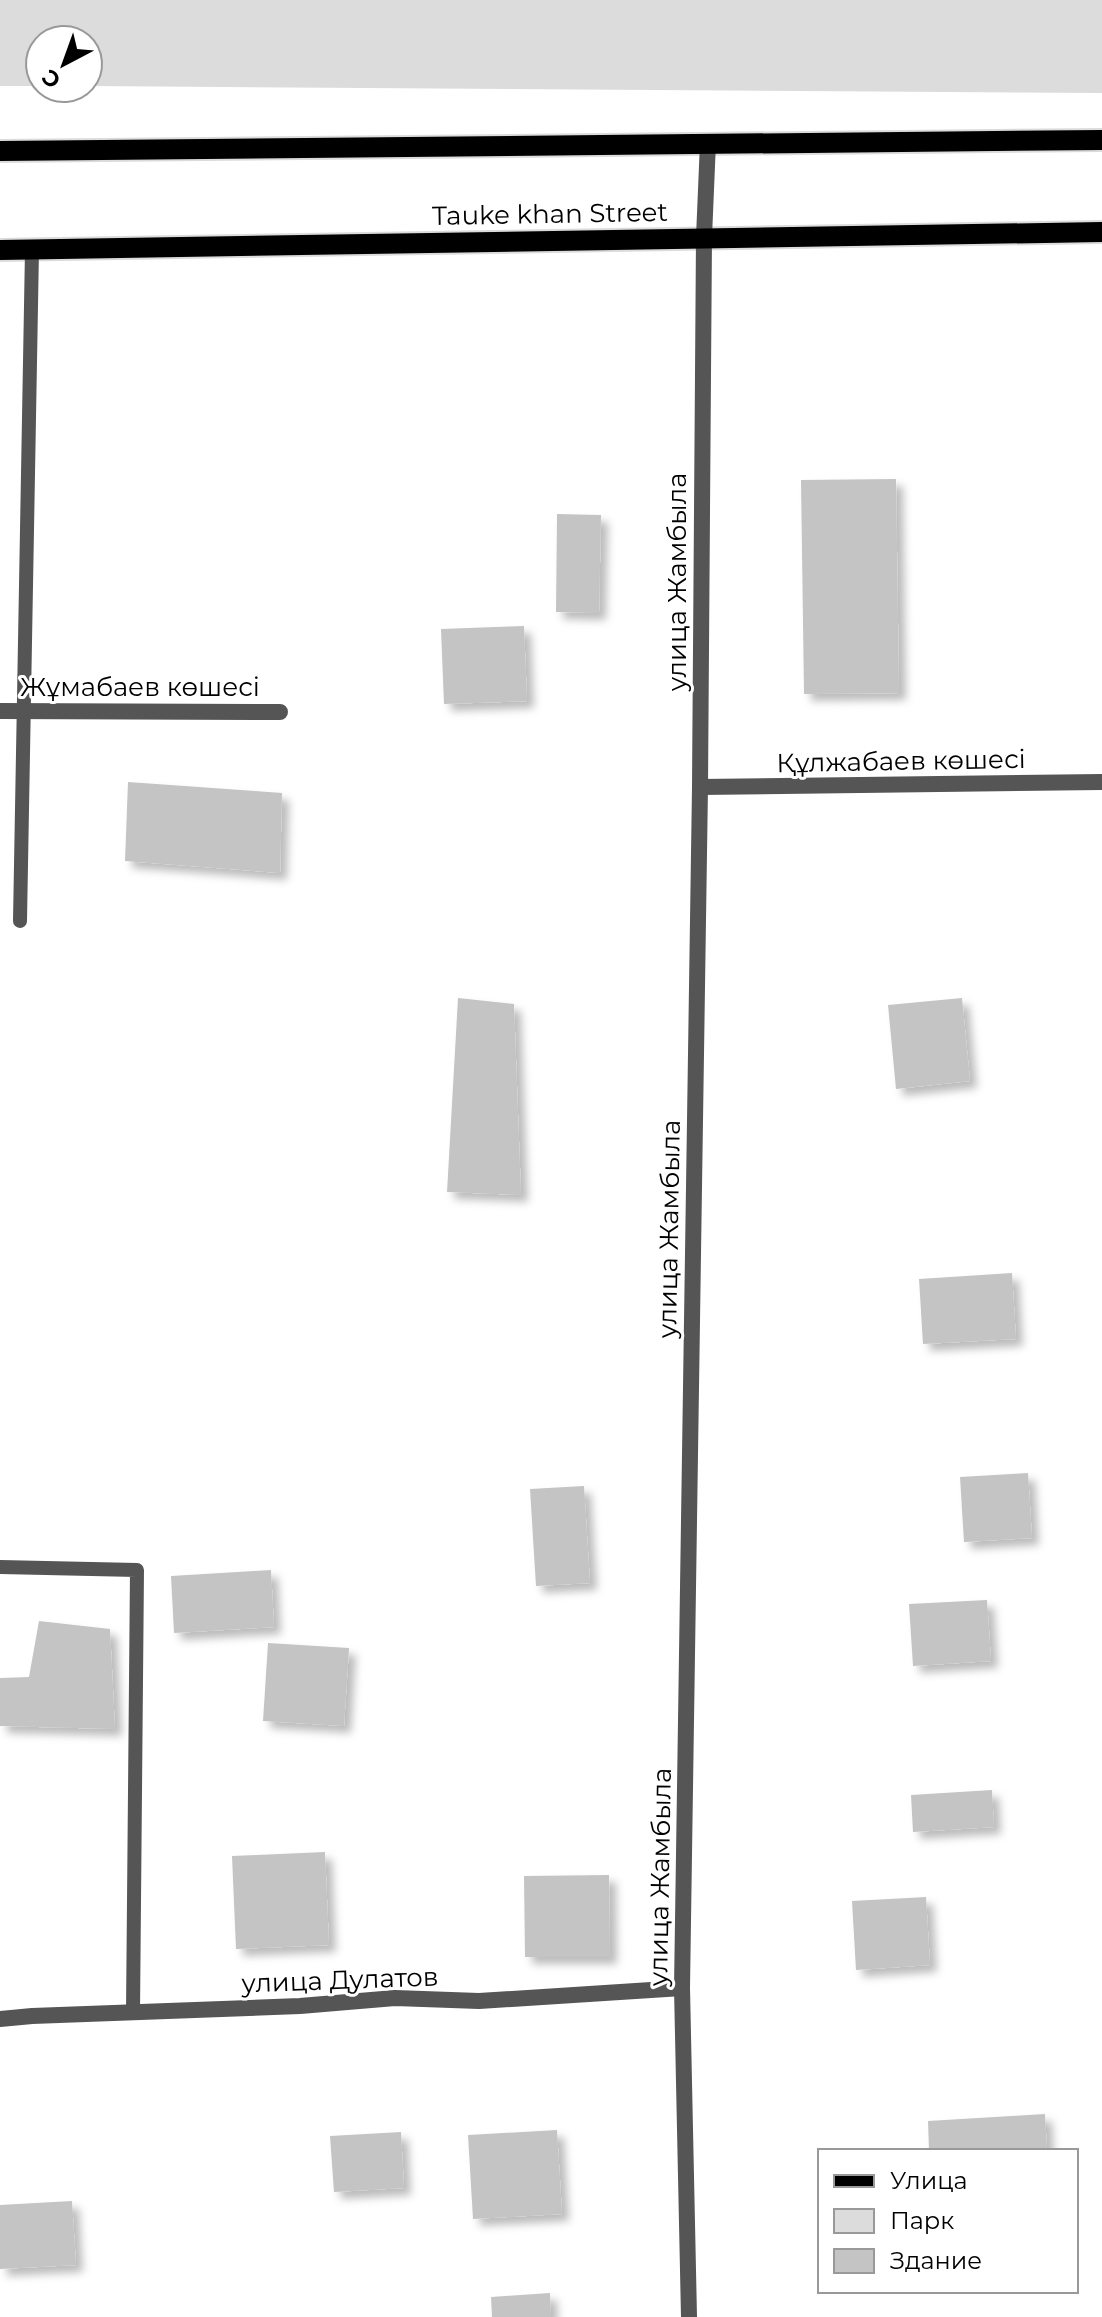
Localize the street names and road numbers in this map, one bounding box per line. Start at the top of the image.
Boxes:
street label: Tauke khan Street [432,196,668,232]
street label: улица Жамбыла [661,473,693,692]
street label: Жұмабаев көшесі [20,671,260,703]
street label: Құлжабаев көшесі [776,743,1026,779]
street label: улица Жамбыла [651,1119,687,1340]
street label: улица Жамбыла [642,1767,678,1988]
street label: улица Дулатов [240,1961,439,1999]

